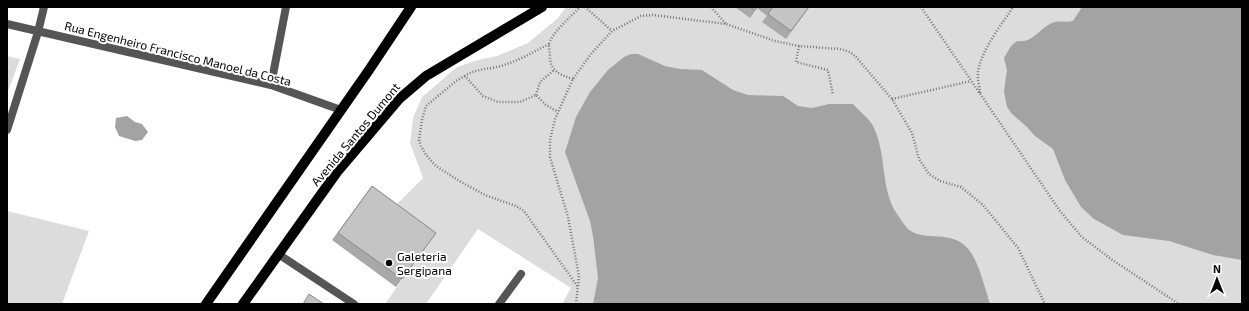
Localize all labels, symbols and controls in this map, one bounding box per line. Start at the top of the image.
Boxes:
street label: Rua Engenheiro Francisco Manoel da Costa [63,18,293,88]
street label: Avenida Santos Dumont [308,79,402,188]
place label: Galeteria Sergipana [397,249,452,277]
marker: Galeteria Sergipana [384,258,394,268]
north arrow [1197,259,1237,299]
text: N [1213,262,1221,275]

